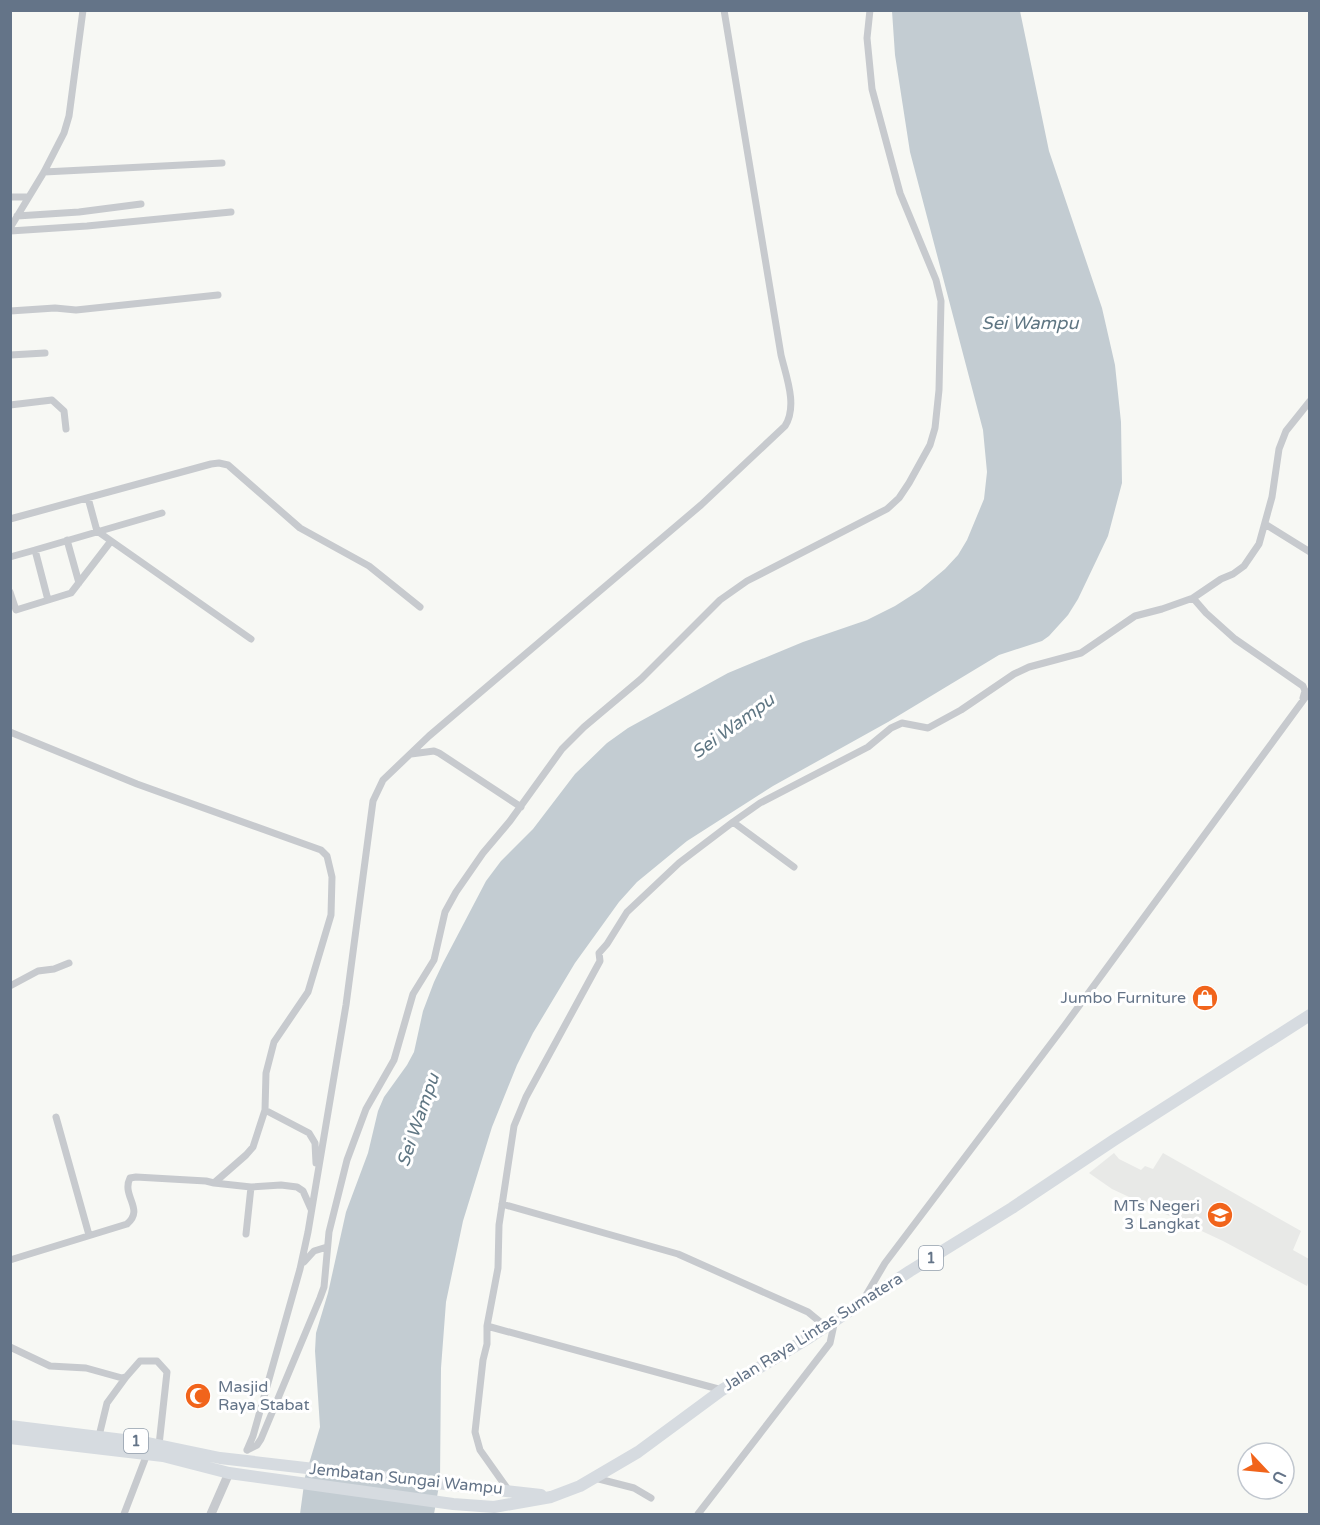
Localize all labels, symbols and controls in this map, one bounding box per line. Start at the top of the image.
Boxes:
water label: Sei Wampu [982,312,1079,334]
water label: Sei Wampu [687,688,779,763]
shop icon: Jumbo Furniture [1190,983,1220,1013]
place label: Jumbo Furniture [1061,988,1186,1008]
water label: Sei Wampu [392,1070,445,1169]
place label: MTs Negeri 3 Langkat [1113,1196,1200,1234]
school or university icon: MTs Negeri 3 Langkat [1205,1200,1235,1230]
road number: 1 [919,1246,943,1270]
street label: Jalan Raya Lintas Sumatera [719,1268,907,1396]
place label: Masjid Raya Stabat [218,1377,310,1415]
mosque icon: Masjid Raya Stabat [183,1381,213,1411]
road number: 1 [124,1429,148,1453]
north arrow [1236,1441,1296,1501]
street label: Jembatan Sungai Wampu [308,1459,504,1499]
text: U [1267,1467,1290,1487]

